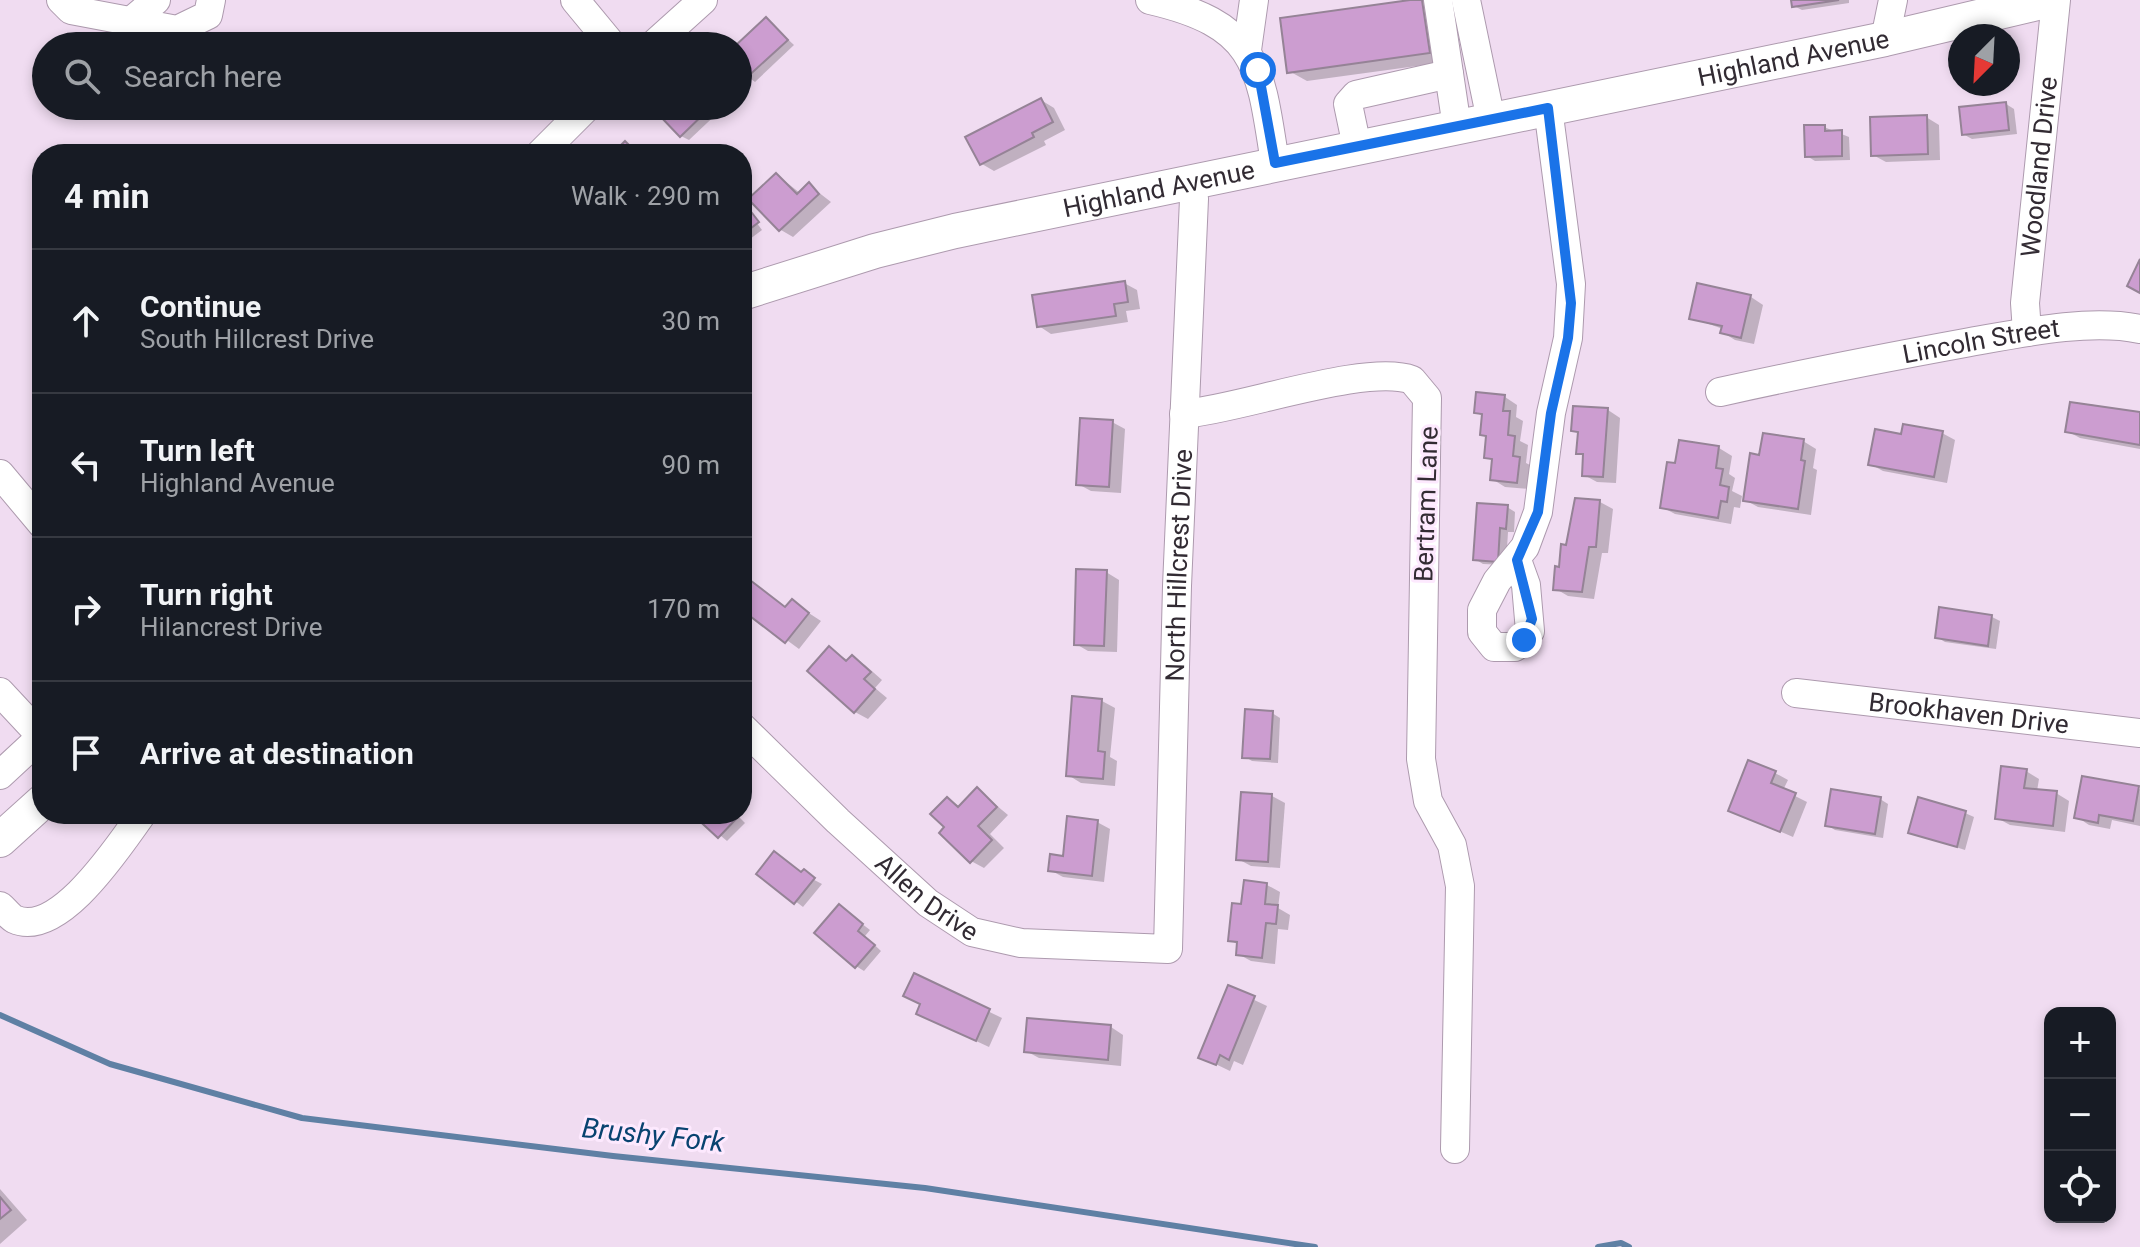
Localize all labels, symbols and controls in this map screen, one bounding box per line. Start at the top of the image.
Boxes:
street label: Highland Avenue [1695,24,1892,92]
north arrow [1948,24,2020,96]
search box [32,32,752,120]
route start [1240,52,1276,88]
icon: search [60,54,104,98]
text: Search here [124,59,282,94]
street label: Woodland Drive [2015,75,2063,259]
street label: Highland Avenue [1060,155,1257,223]
text: 4 min [64,176,149,216]
text: Walk · 290 m [571,181,720,211]
text: Continue [140,289,261,324]
icon: ahead [64,299,108,343]
text: 30 m [662,306,720,336]
street label: Lincoln Street [1900,313,2061,369]
text: South Hillcrest Drive [140,324,374,354]
street label: Bertram Lane [1408,426,1444,582]
text: Turn left [140,433,255,468]
icon: left [64,443,108,487]
street label: North Hillcrest Drive [1160,448,1198,682]
text: 90 m [662,450,720,480]
text: Highland Avenue [140,468,335,498]
text: Turn right [140,577,273,612]
icon: right [64,587,108,631]
text: 170 m [647,594,720,624]
text: Hilancrest Drive [140,612,322,642]
route end [1506,622,1542,658]
street label: Brookhaven Drive [1867,687,2071,740]
icon: arrive [64,731,108,775]
text: Arrive at destination [140,736,414,771]
street label: Allen Drive [870,848,984,947]
map controls [2044,1007,2116,1223]
button: + [2044,1007,2116,1079]
button: − [2044,1079,2116,1151]
water label: Brushy Fork [580,1111,727,1159]
button: locate [2044,1151,2116,1223]

